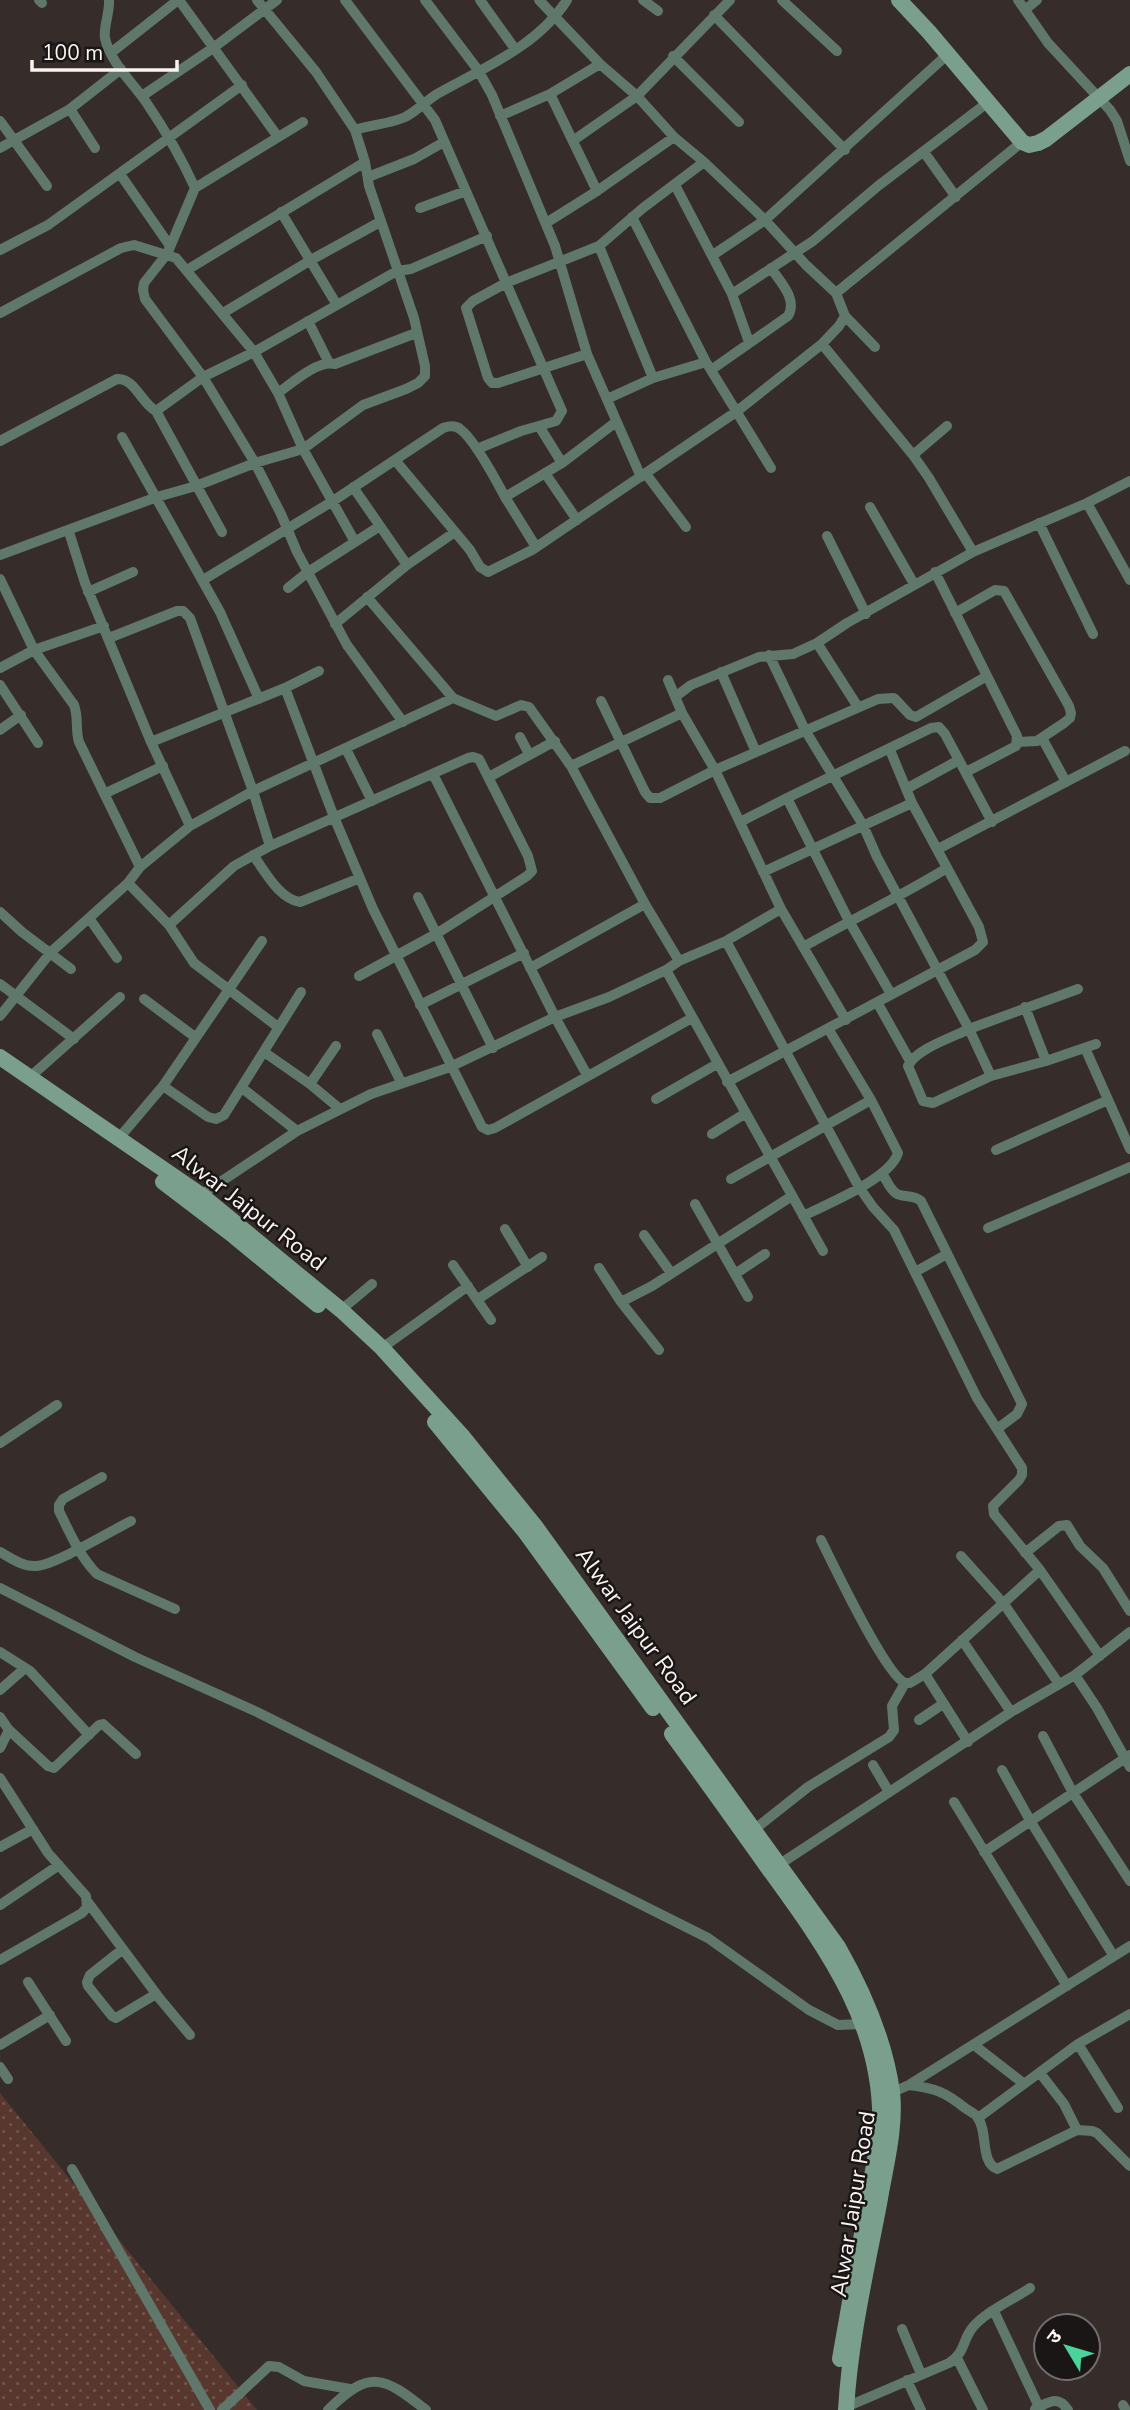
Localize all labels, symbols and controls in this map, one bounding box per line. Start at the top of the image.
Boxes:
scale bar [32,28,177,72]
text: 100 m [42,39,103,67]
street label: Alwar Jaipur Road [165,1138,333,1278]
street label: Alwar Jaipur Road [568,1541,704,1711]
street label: Alwar Jaipur Road [823,2109,883,2299]
north arrow [1032,2312,1102,2382]
text: उ [1041,2324,1069,2350]

